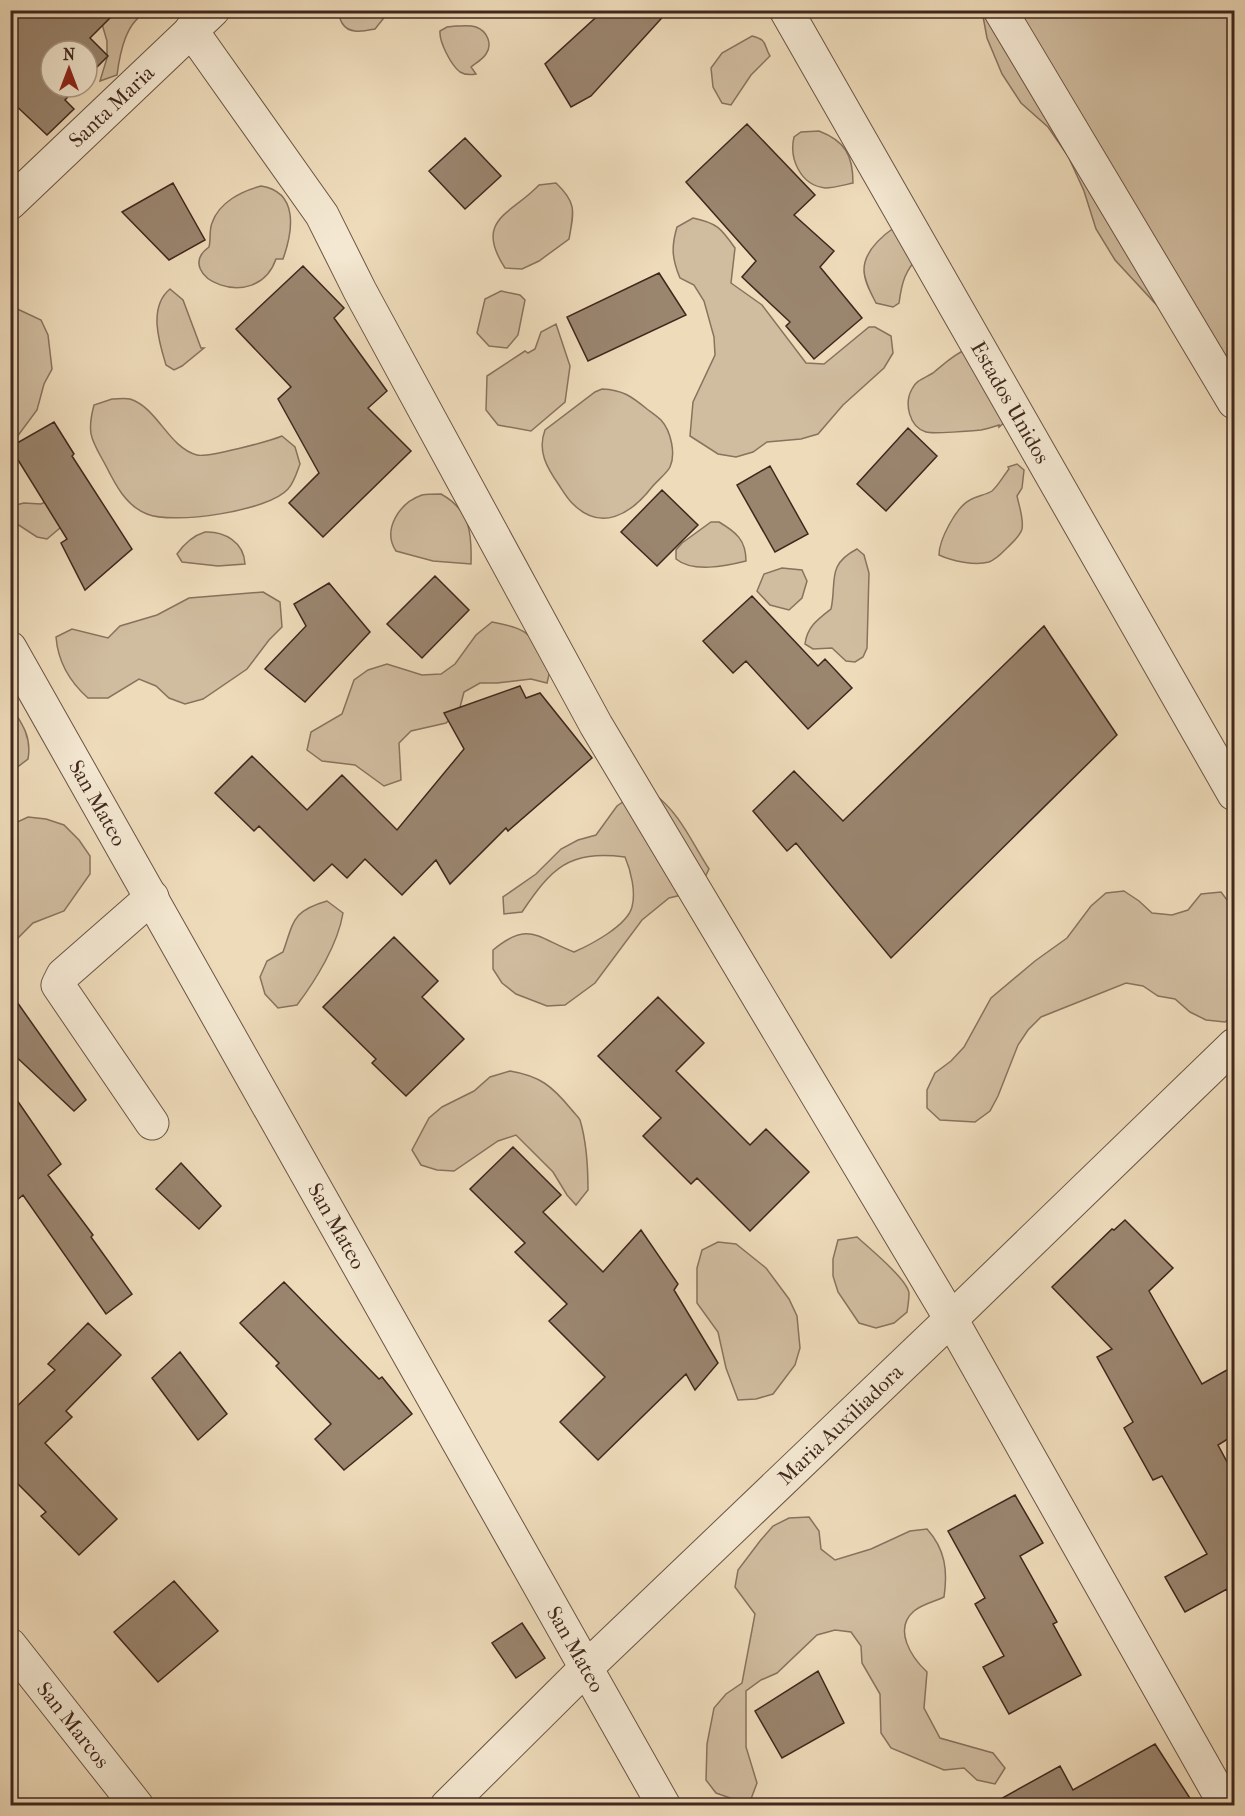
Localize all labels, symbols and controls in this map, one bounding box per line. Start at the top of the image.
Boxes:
north arrow [39,39,99,99]
text: N [63,45,76,64]
street label: Santa Maria [64,60,159,152]
street label: Estados Unidos [966,337,1055,468]
street label: San Mateo [64,756,131,850]
street label: San Mateo [303,1179,370,1273]
street label: Maria Auxiliadora [773,1359,908,1490]
street label: San Mateo [542,1602,609,1697]
street label: San Marcos [32,1677,115,1773]

